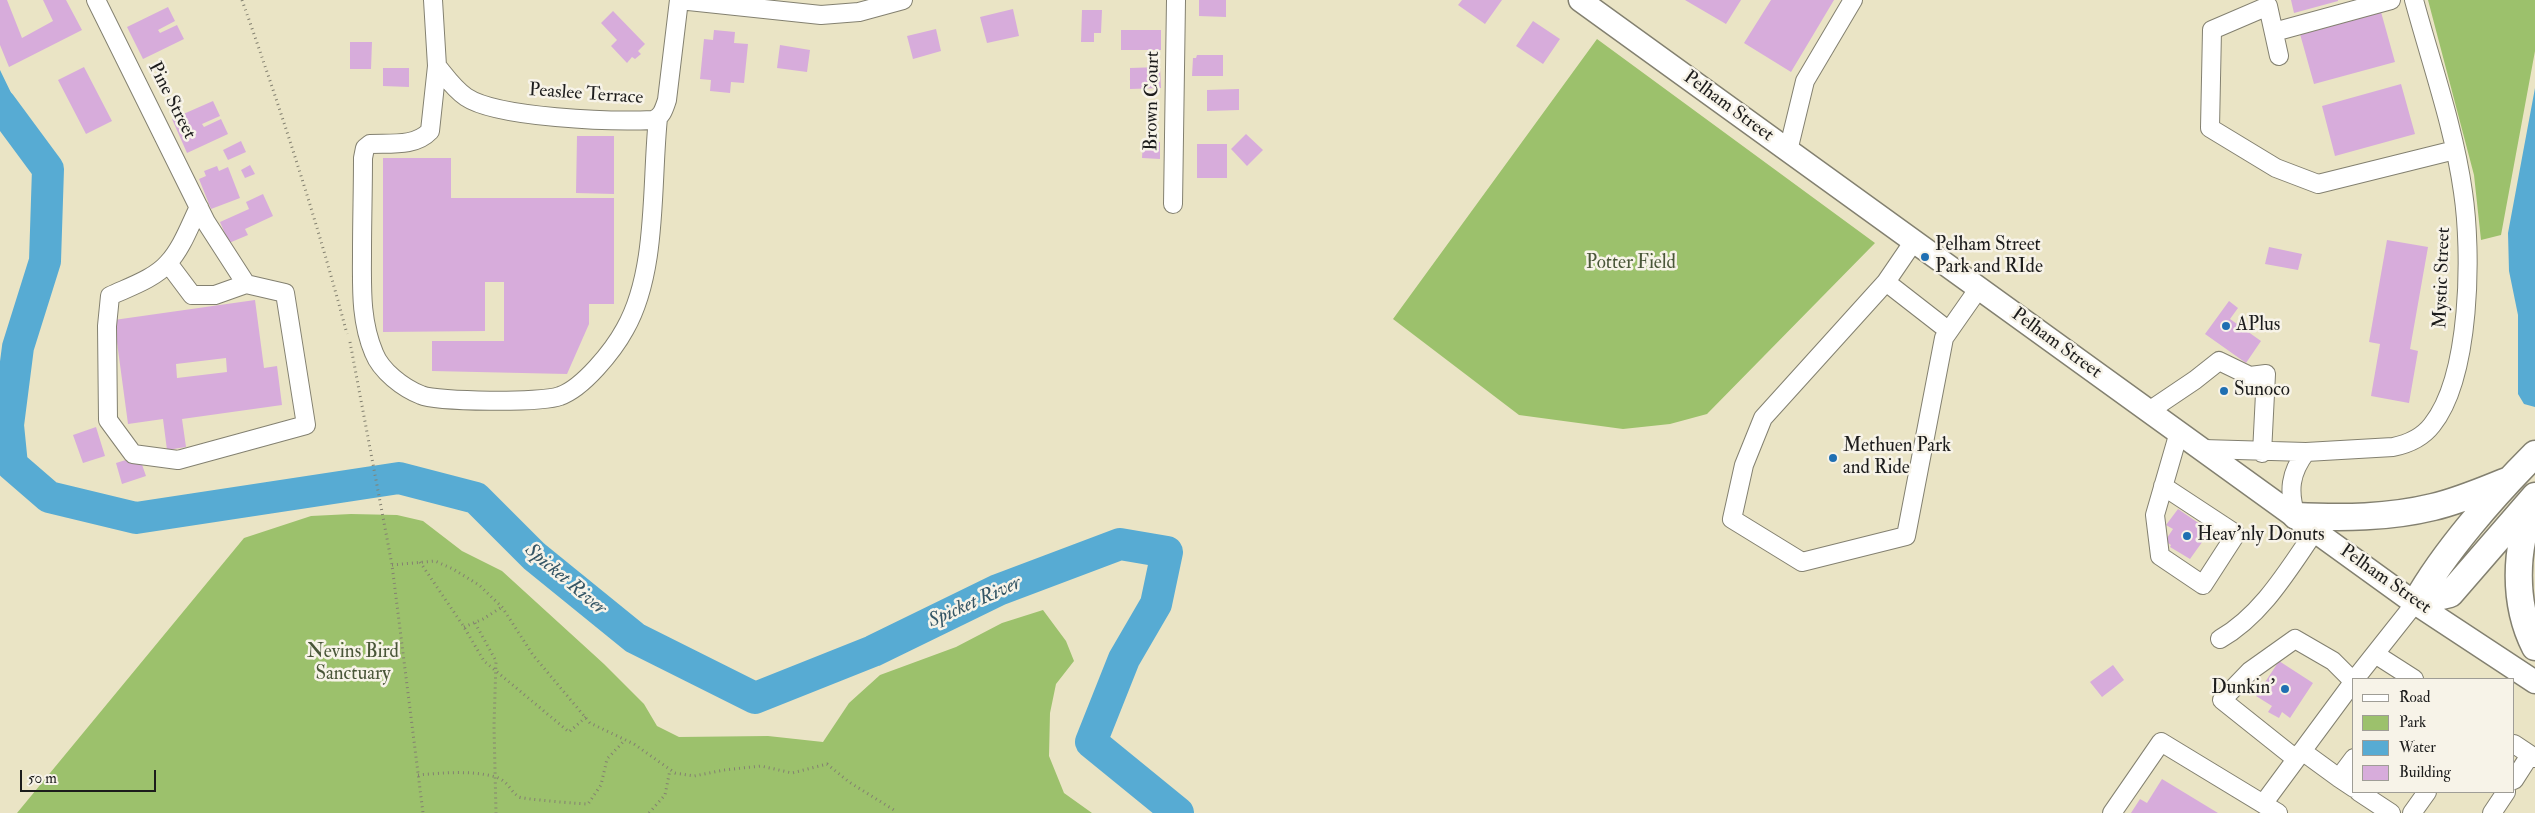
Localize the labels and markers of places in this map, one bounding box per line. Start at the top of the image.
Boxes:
place label: Pelham Street Park and RIde [1935,235,2043,279]
marker: Pelham Street Park and RIde [1919,251,1931,263]
place label: APlus [2236,315,2280,337]
marker: APlus [2220,320,2232,332]
place label: Sunoco [2234,380,2290,402]
marker: Sunoco [2218,385,2230,397]
place label: Methuen Park and Ride [1843,436,1951,480]
marker: Methuen Park and Ride [1827,452,1839,464]
place label: Heav'nly Donuts [2197,525,2325,547]
marker: Heav'nly Donuts [2181,530,2193,542]
place label: Dunkin' [2211,678,2275,700]
marker: Dunkin' [2279,683,2291,695]

